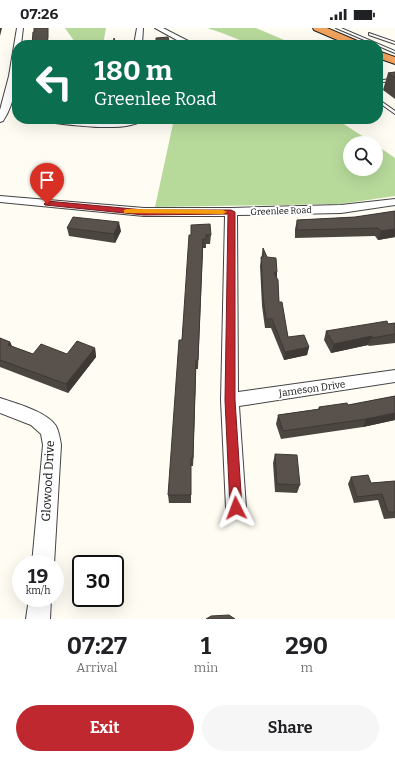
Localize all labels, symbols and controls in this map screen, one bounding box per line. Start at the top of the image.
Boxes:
text: 07:26 [20,5,58,23]
text: 180 m [94,54,172,87]
icon: left [28,56,80,108]
text: Greenlee Road [94,88,217,110]
map controls [343,136,383,176]
button: search [343,136,383,176]
pin [30,163,64,204]
icon: arrive [36,169,58,191]
street label: Greenlee Road [250,205,312,217]
street label: Jameson Drive [277,378,346,400]
street label: Glowood Drive [39,440,57,522]
position arrow [215,487,257,529]
speed limit sign: 30 [72,555,124,607]
text: 19 [28,564,48,588]
text: km/h [26,585,50,597]
text: 07:27 [67,632,127,660]
text: 1 [201,632,211,660]
text: 290 [285,632,328,660]
text: Arrival [76,660,117,675]
text: min [194,660,218,675]
text: m [300,660,313,675]
button: Exit [16,705,194,751]
button: Share [202,705,379,751]

